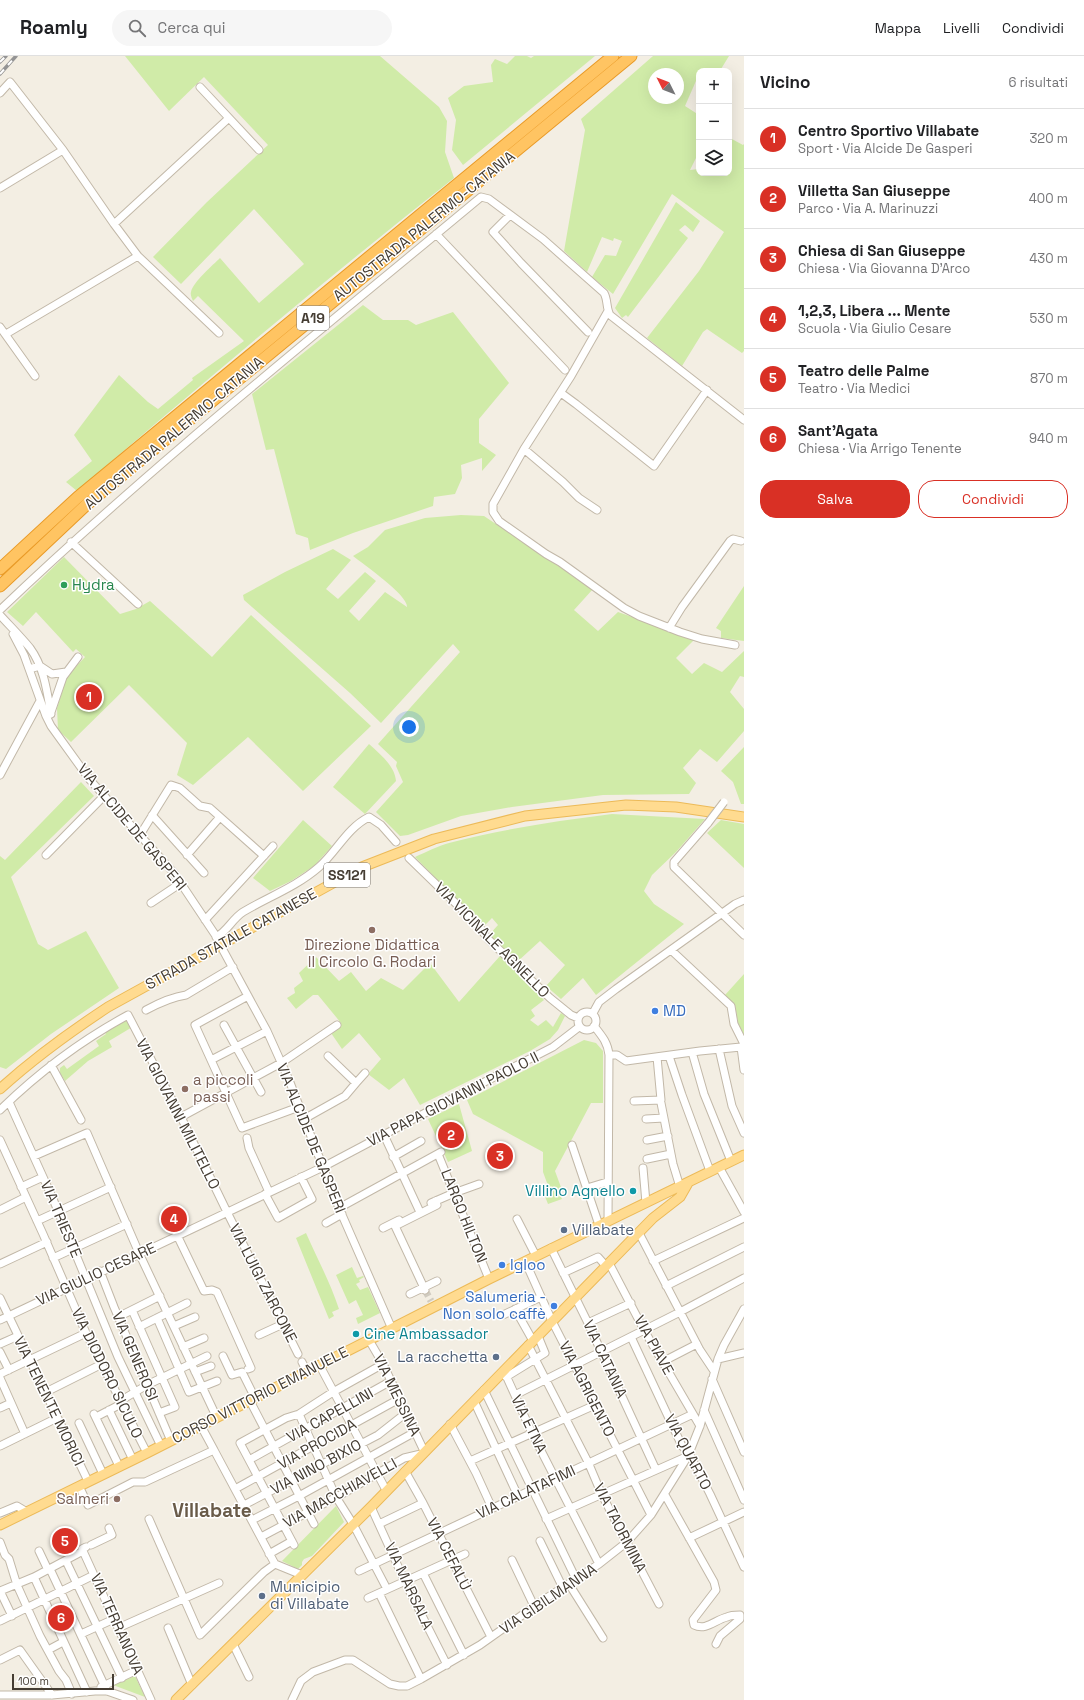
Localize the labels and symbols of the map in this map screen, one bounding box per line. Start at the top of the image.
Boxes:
north arrow [648,68,684,104]
street label: AUTOSTRADA PALERMO-CATANIA [329,146,519,305]
road number: A19 [297,306,329,330]
street label: AUTOSTRADA PALERMO-CATANIA [80,352,268,513]
place label: Hydra [72,575,115,594]
marker: Hydra [59,580,69,590]
pin: 1 [76,682,102,712]
your location [399,717,419,737]
street label: VIA ALCIDE DE GASPERI [74,759,191,894]
road number: SS121 [324,863,370,887]
street label: VIA VICINALE AGNELLO [431,878,554,1001]
street label: STRADA STATALE CATANESE [142,884,320,994]
marker: Direzione Didattica II Circolo G. Rodari [367,925,377,935]
place label: Direzione Didattica II Circolo G. Rodari [304,935,440,971]
place label: MD [663,1001,686,1020]
marker: MD [650,1006,660,1016]
street label: VIA GIOVANNI MILITELLO [132,1035,225,1192]
street label: VIA PAPA GIOVANNI PAOLO II [364,1047,542,1150]
street label: VIA ALCIDE DE GASPERI [273,1060,350,1216]
place label: a piccoli passi [193,1070,253,1106]
marker: a piccoli passi [180,1084,190,1094]
pin: 2 [438,1120,464,1150]
pin: 3 [487,1141,513,1171]
street label: LARGO HILTON [437,1166,492,1266]
street label: VIA TRIESTE [37,1177,86,1260]
place label: Villino Agnello [525,1181,625,1200]
marker: Villino Agnello [628,1186,638,1196]
pin: 4 [161,1204,187,1234]
street label: VIA LUIGI ZARCONE [225,1220,302,1345]
place label: Villabate [572,1220,634,1239]
marker: Villabate [559,1225,569,1235]
street label: VIA GIULIO CESARE [33,1237,159,1310]
place label: Igloo [510,1255,546,1274]
marker: Igloo [497,1260,507,1270]
place label: Salumeria - Non solo caffè [443,1287,546,1323]
marker: Salumeria - Non solo caffè [549,1301,559,1311]
street label: VIA DIODORO SICULO [68,1304,147,1441]
street label: VIA GENEROSI [108,1308,163,1403]
street label: VIA PIAVE [630,1312,679,1378]
street label: VIA CATANIA [579,1317,632,1401]
place label: Cine Ambassador [364,1324,489,1343]
marker: Cine Ambassador [351,1329,361,1339]
street label: VIA TENENTE MORICI [10,1333,89,1469]
street label: VIA AGRIGENTO [555,1338,620,1440]
street label: CORSO VITTORIO EMANUELE [169,1342,351,1447]
place label: La racchetta [397,1347,488,1366]
street label: VIA MESSINA [369,1351,426,1439]
marker: La racchetta [491,1352,501,1362]
street label: VIA CAPELLINI [283,1383,376,1446]
street label: VIA ETNA [507,1391,552,1457]
street label: VIA QUARTO [661,1411,716,1493]
street label: VIA PROCIDA [274,1414,360,1473]
street label: VIA NINO BIXIO [267,1435,365,1499]
street label: VIA MACCHIAVELLI [279,1453,400,1532]
street label: VIA CALATAFIMI [473,1460,578,1523]
street label: VIA TAORMINA [590,1480,651,1576]
place label: Salmeri [56,1489,109,1508]
marker: Salmeri [112,1494,122,1504]
district label: Villabate [172,1498,252,1523]
street label: VIA CEFALÙ [423,1514,476,1593]
pin: 5 [52,1526,78,1556]
street label: VIA MARSALA [381,1539,438,1633]
street label: VIA GIBILMANNA [495,1559,600,1638]
street label: VIA TERRANOVA [87,1570,149,1678]
place label: Municipio di Villabate [270,1577,349,1613]
marker: Municipio di Villabate [257,1591,267,1601]
pin: 6 [48,1603,74,1633]
scale bar [12,1672,114,1691]

